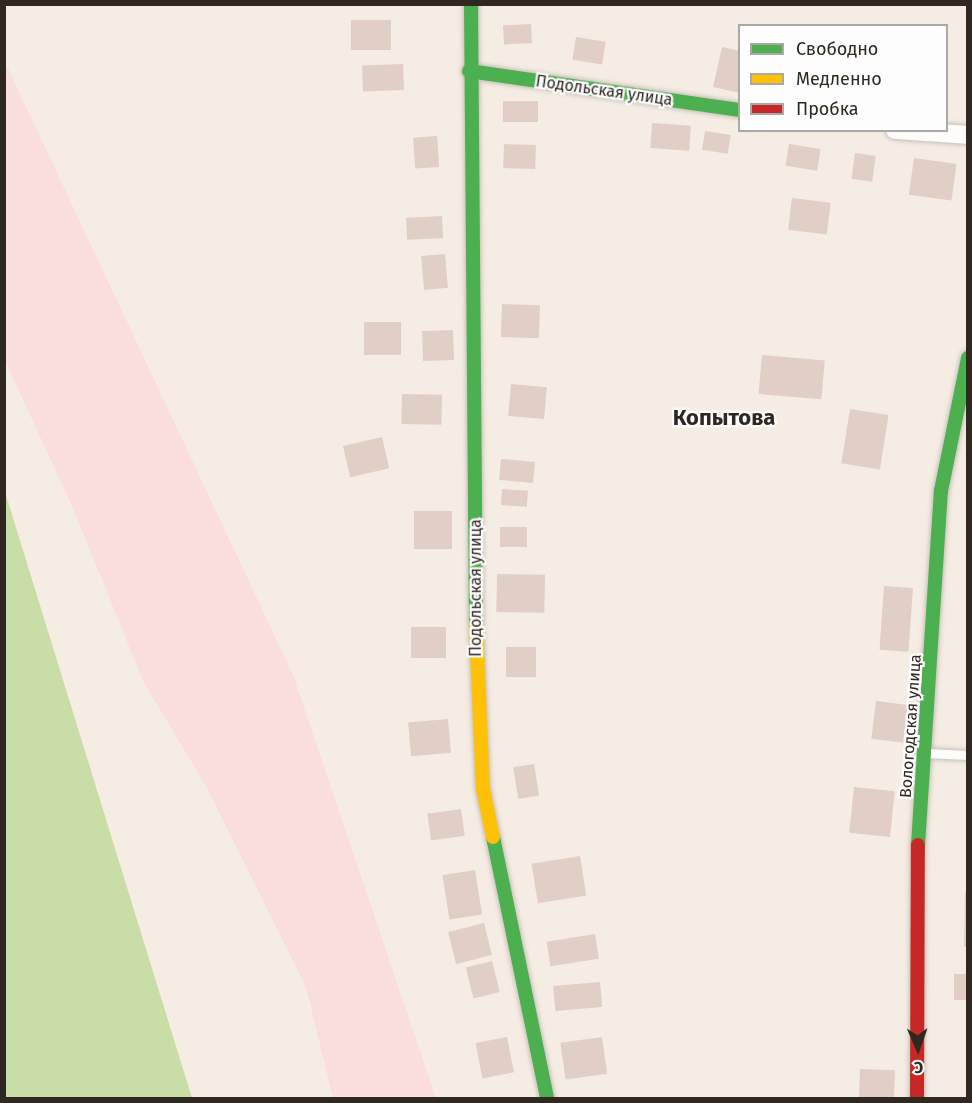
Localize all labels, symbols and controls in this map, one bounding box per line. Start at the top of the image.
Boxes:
legend [738,24,948,132]
text: Свободно [796,38,878,60]
text: Медленно [796,68,882,90]
street label: Подольская улица [535,72,673,110]
text: Пробка [796,98,859,120]
district label: Копытова [673,405,775,431]
street label: Подольская улица [466,519,486,657]
street label: Вологодская улица [896,653,926,799]
north arrow [888,1019,948,1079]
text: С [914,1058,924,1077]

